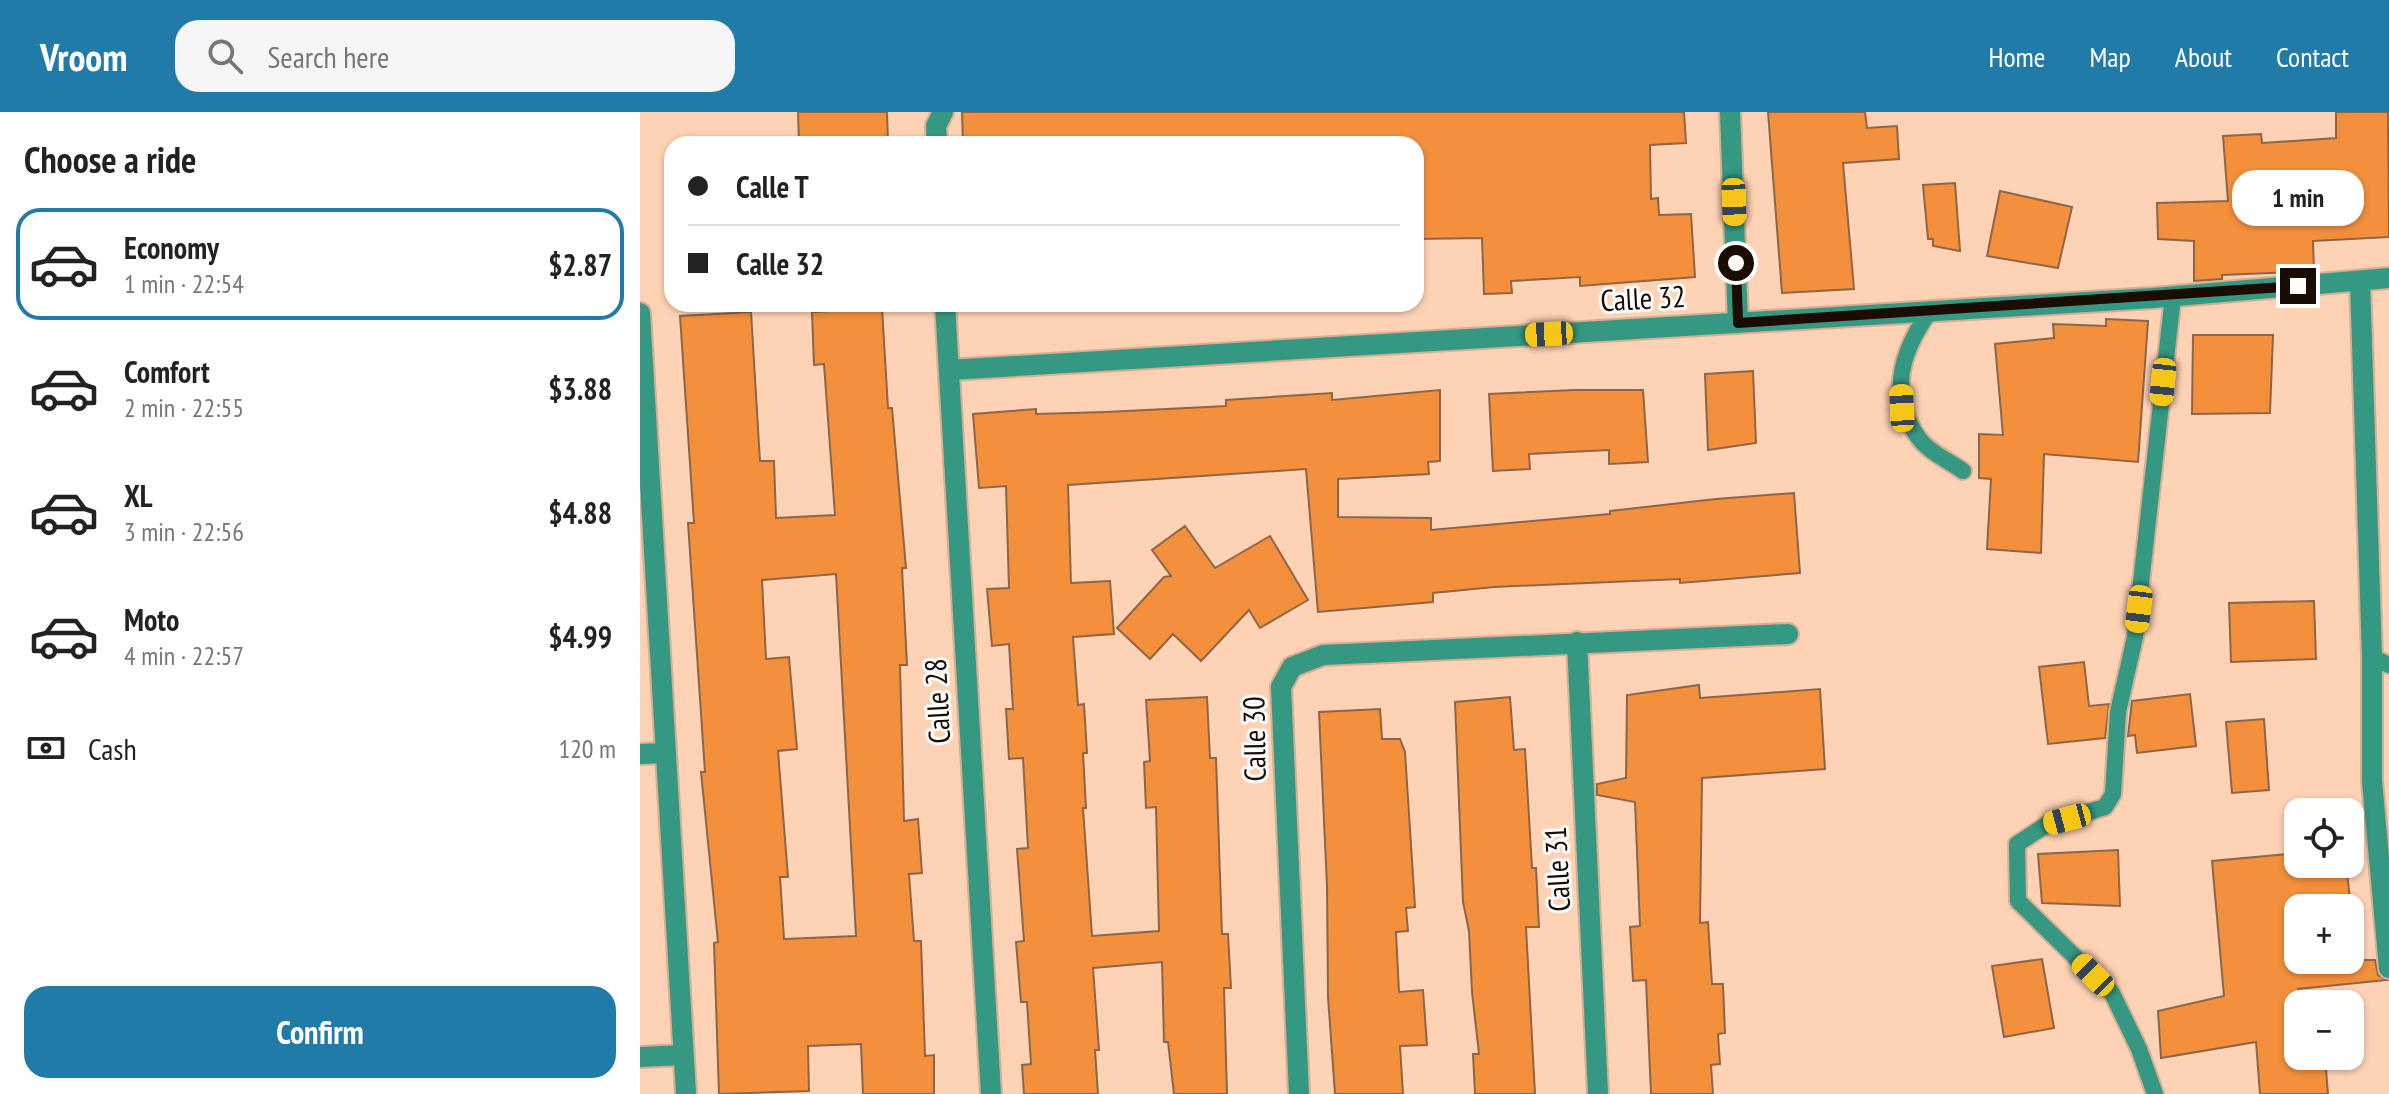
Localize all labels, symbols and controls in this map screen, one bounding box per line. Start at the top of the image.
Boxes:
search box [175,20,735,92]
text: Vroom [40,32,127,81]
icon: search [203,34,247,78]
text: Search here [267,37,389,76]
text: Home [1989,38,2045,75]
text: Map [2089,38,2131,75]
text: About [2175,38,2232,75]
text: Contact [2276,38,2349,75]
text: Choose a ride [24,136,196,183]
text: Calle T [736,167,809,206]
callout: 1 min [2232,170,2364,226]
car [1721,178,1747,226]
text: 1 min [2272,181,2324,214]
icon: car [28,228,100,300]
text: Economy [124,228,219,267]
text: Calle 32 [736,244,824,283]
text: $2.87 [548,245,612,284]
route start [1718,245,1754,281]
text: 1 min · 22:54 [124,267,244,300]
route end [2280,268,2316,304]
street label: Calle 32 [1599,276,1686,319]
car [1524,321,1574,347]
icon: car [28,352,100,424]
text: Comfort [124,352,210,391]
car [2149,357,2177,407]
text: $3.88 [548,369,612,408]
car [1889,383,1915,433]
text: 2 min · 22:55 [124,391,244,424]
icon: car [28,476,100,548]
text: XL [124,476,153,515]
text: $4.88 [548,493,612,532]
text: 3 min · 22:56 [124,515,244,548]
car [2124,584,2154,634]
icon: car [28,600,100,672]
text: Moto [124,600,179,639]
text: $4.99 [548,617,612,656]
text: 4 min · 22:57 [124,639,244,672]
street label: Calle 28 [915,658,958,745]
street label: Calle 30 [1233,696,1274,782]
icon: cash [24,726,68,770]
text: Cash [88,729,137,768]
text: 120 m [558,732,616,765]
map controls [2284,798,2364,1070]
button: locate [2284,798,2364,878]
car [2041,801,2093,837]
street label: Calle 31 [1535,826,1578,913]
button: + [2284,894,2364,974]
car [2068,950,2118,1000]
button: Confirm [24,986,616,1078]
button: − [2284,990,2364,1070]

